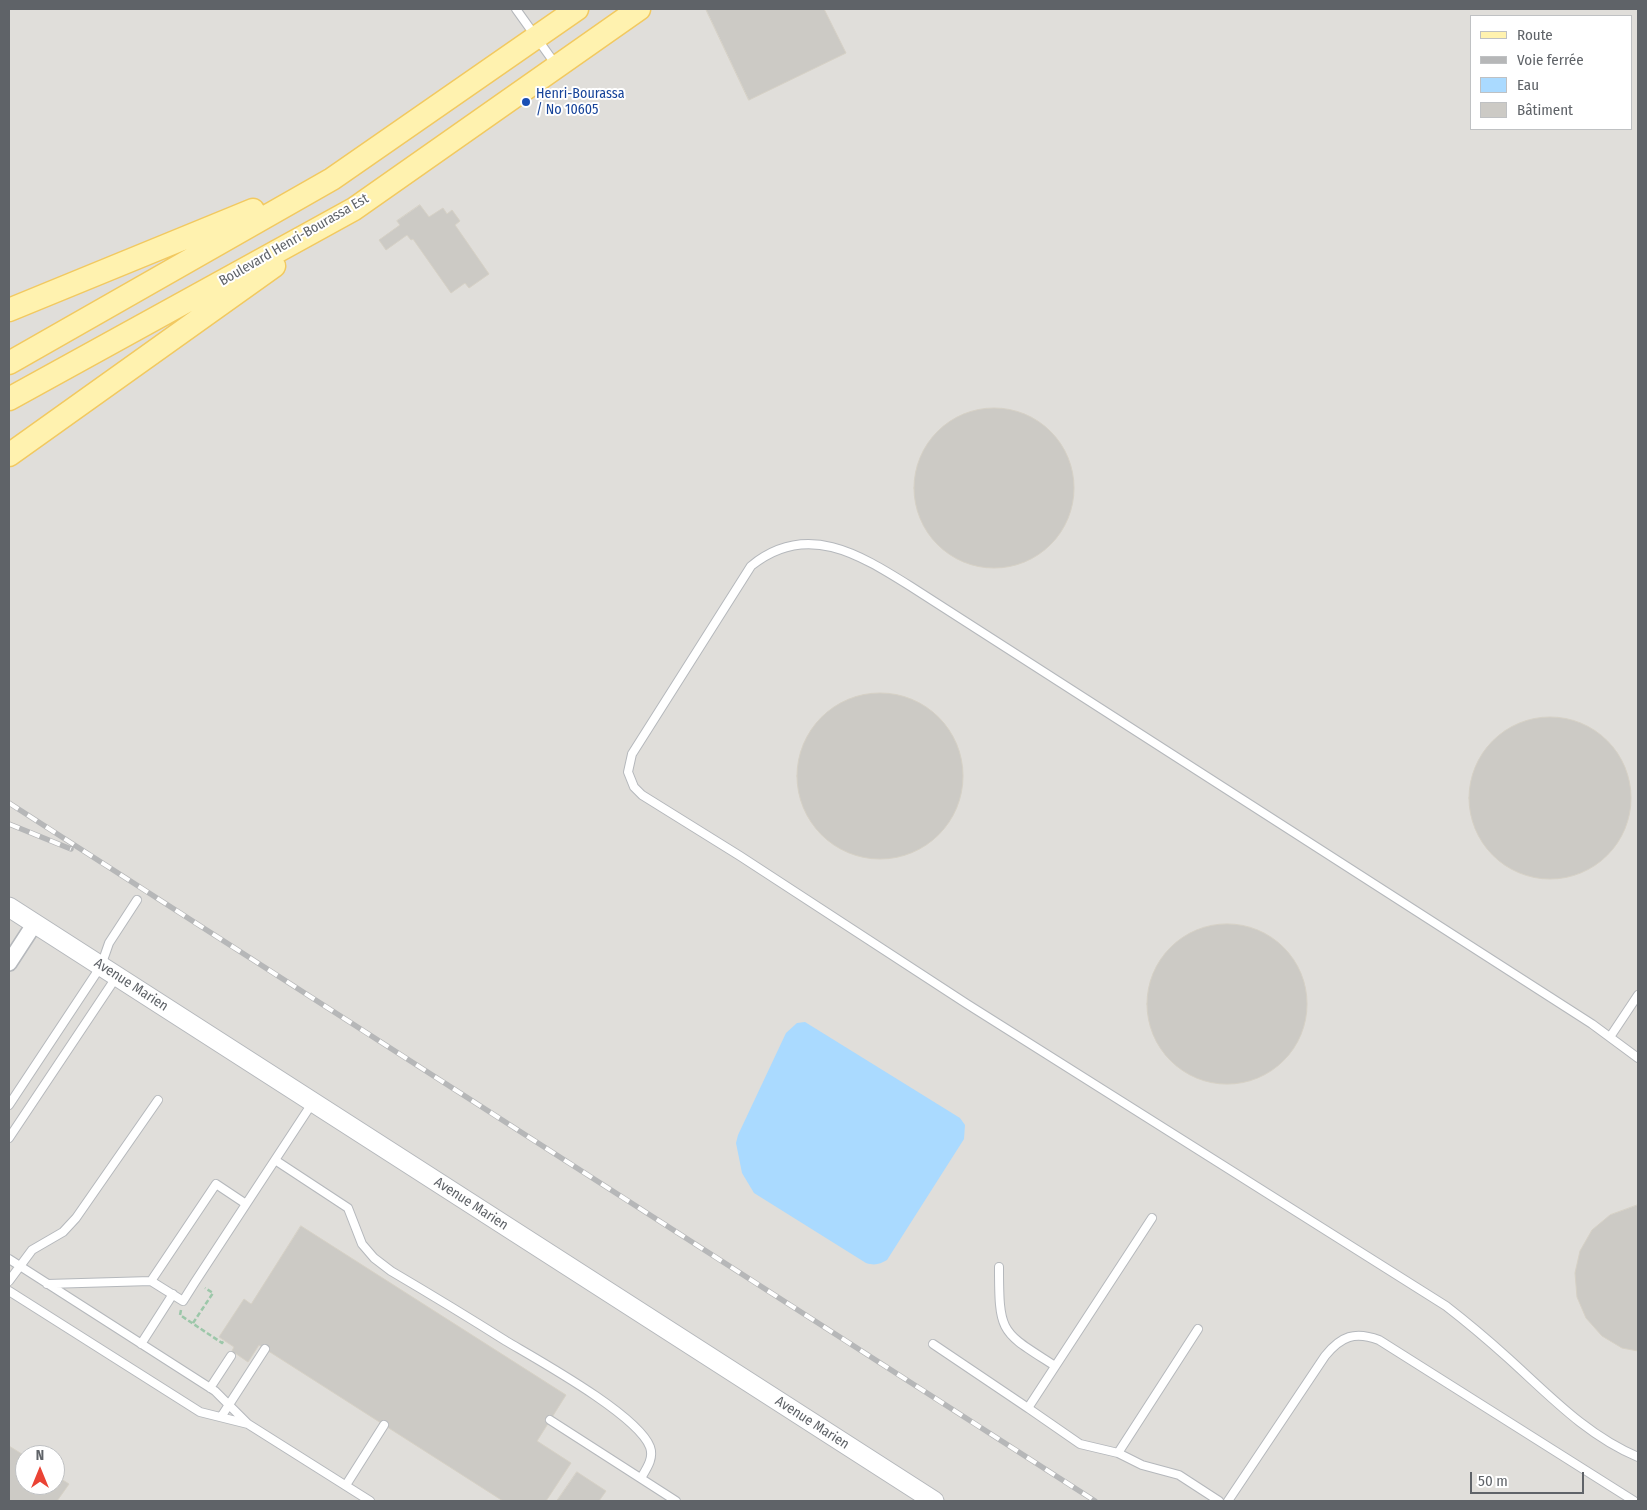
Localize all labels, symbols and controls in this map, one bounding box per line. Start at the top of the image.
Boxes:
legend [1470,15,1632,130]
text: Route [1517,26,1553,44]
text: Voie ferrée [1517,51,1584,69]
text: Eau [1517,76,1539,94]
place label: Henri-Bourassa / No 10605 [536,86,624,118]
marker: Henri-Bourassa / No 10605 [520,96,532,108]
text: Bâtiment [1517,101,1573,119]
street label: Boulevard Henri-Bourassa Est [216,190,372,290]
street label: Avenue Marien [91,955,171,1015]
street label: Avenue Marien [431,1174,511,1234]
street label: Avenue Marien [772,1393,852,1453]
north arrow [15,1445,65,1495]
text: N [36,1447,44,1464]
scale bar [1472,1462,1586,1494]
text: 50 m [1478,1472,1508,1490]

